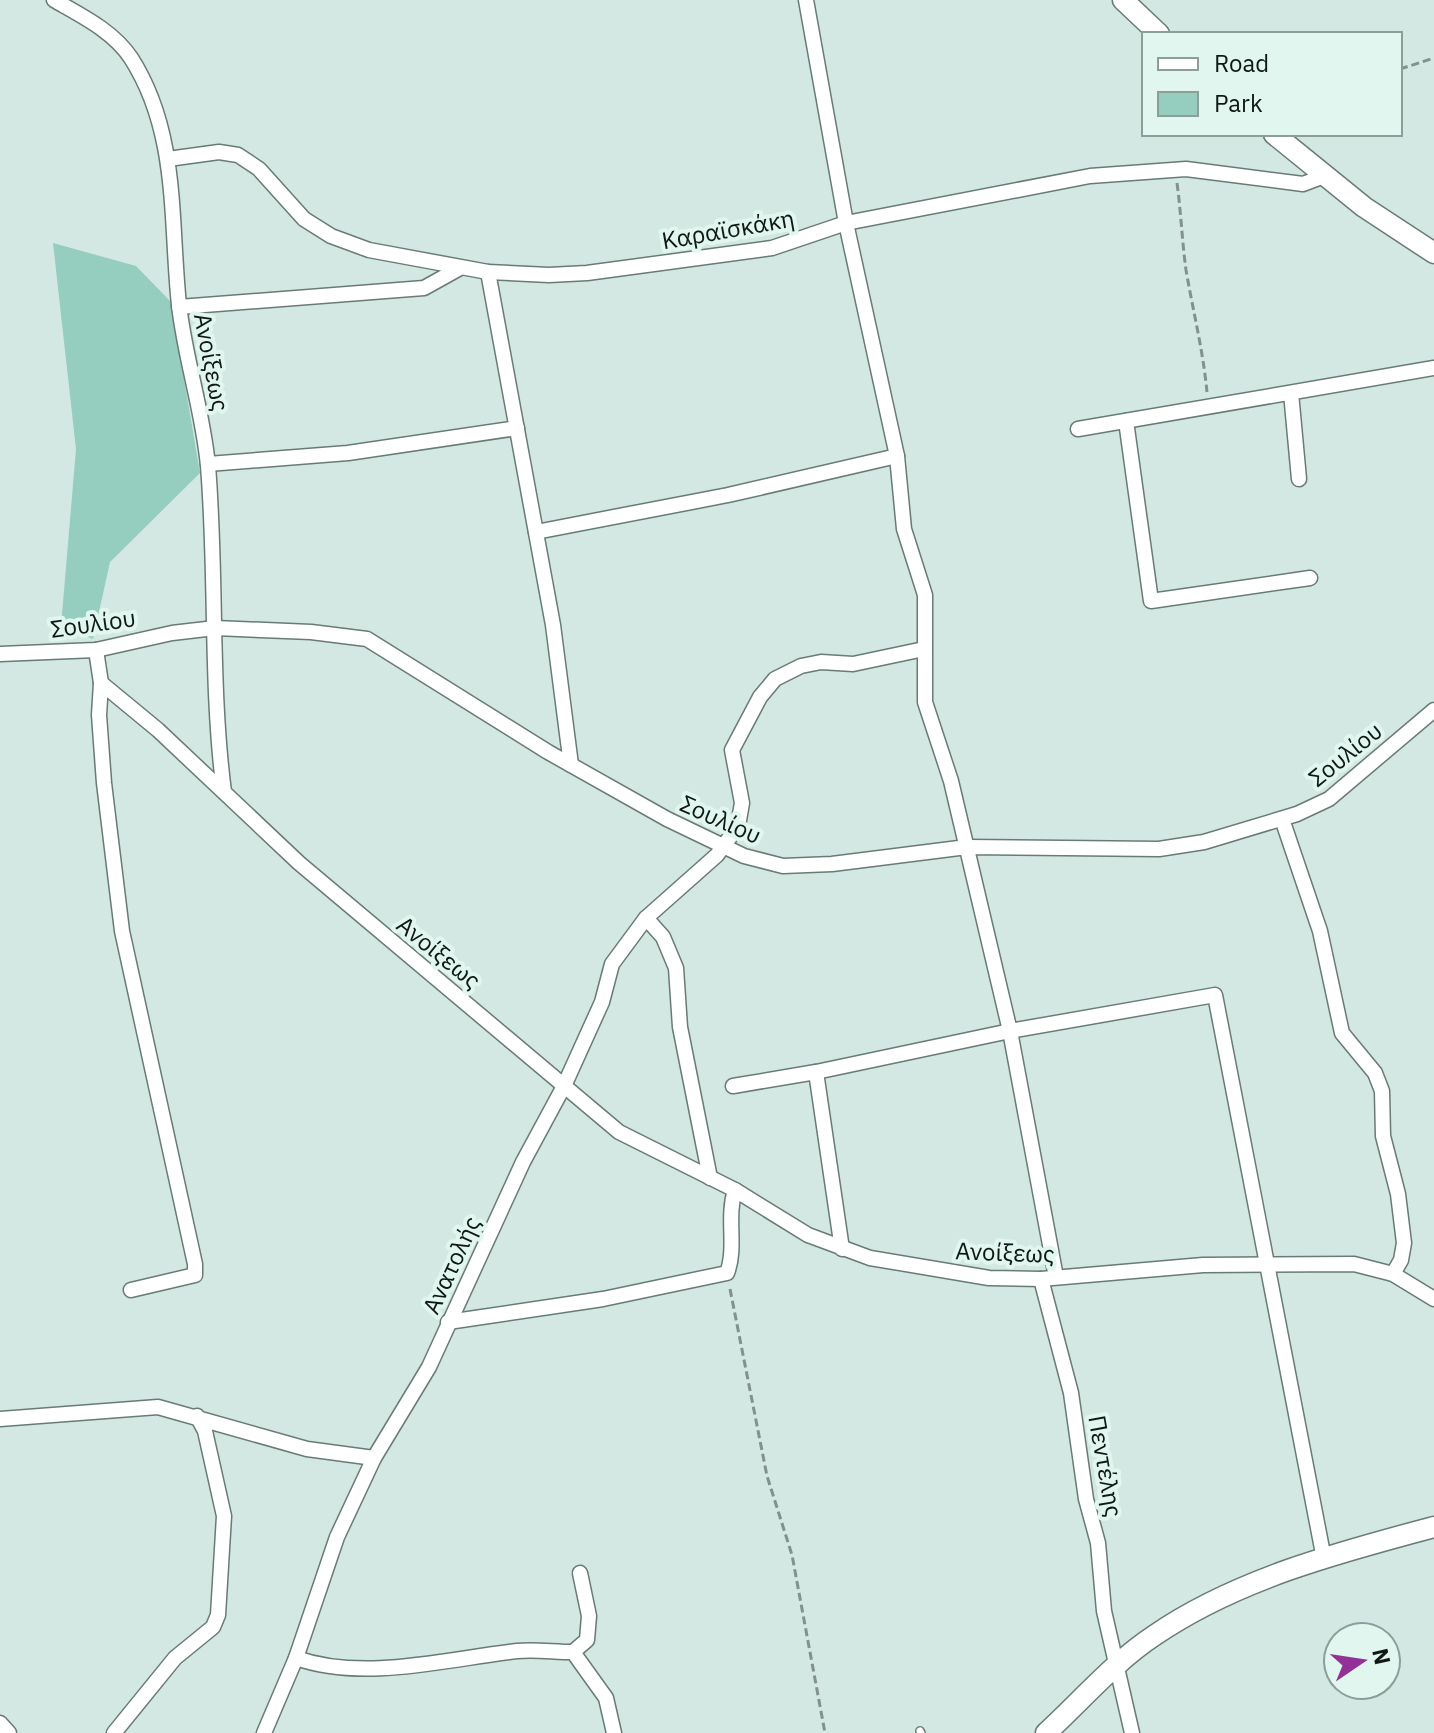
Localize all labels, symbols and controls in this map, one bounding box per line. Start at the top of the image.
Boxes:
legend [1142,32,1402,136]
text: Road [1214,47,1269,79]
text: Park [1214,87,1263,119]
street label: Καραϊσκάκη [659,202,797,256]
street label: Ανοίξεως [187,310,237,414]
street label: Σουλίου [48,601,138,645]
street label: Σουλίου [1302,715,1388,793]
street label: Σουλίου [675,787,767,851]
street label: Ανοίξεως [390,908,488,996]
street label: Ανατολής [414,1211,488,1319]
street label: Ανοίξεως [955,1234,1055,1270]
street label: Πεντέλης [1081,1413,1131,1519]
north arrow [1322,1621,1402,1701]
text: N [1366,1645,1398,1667]

